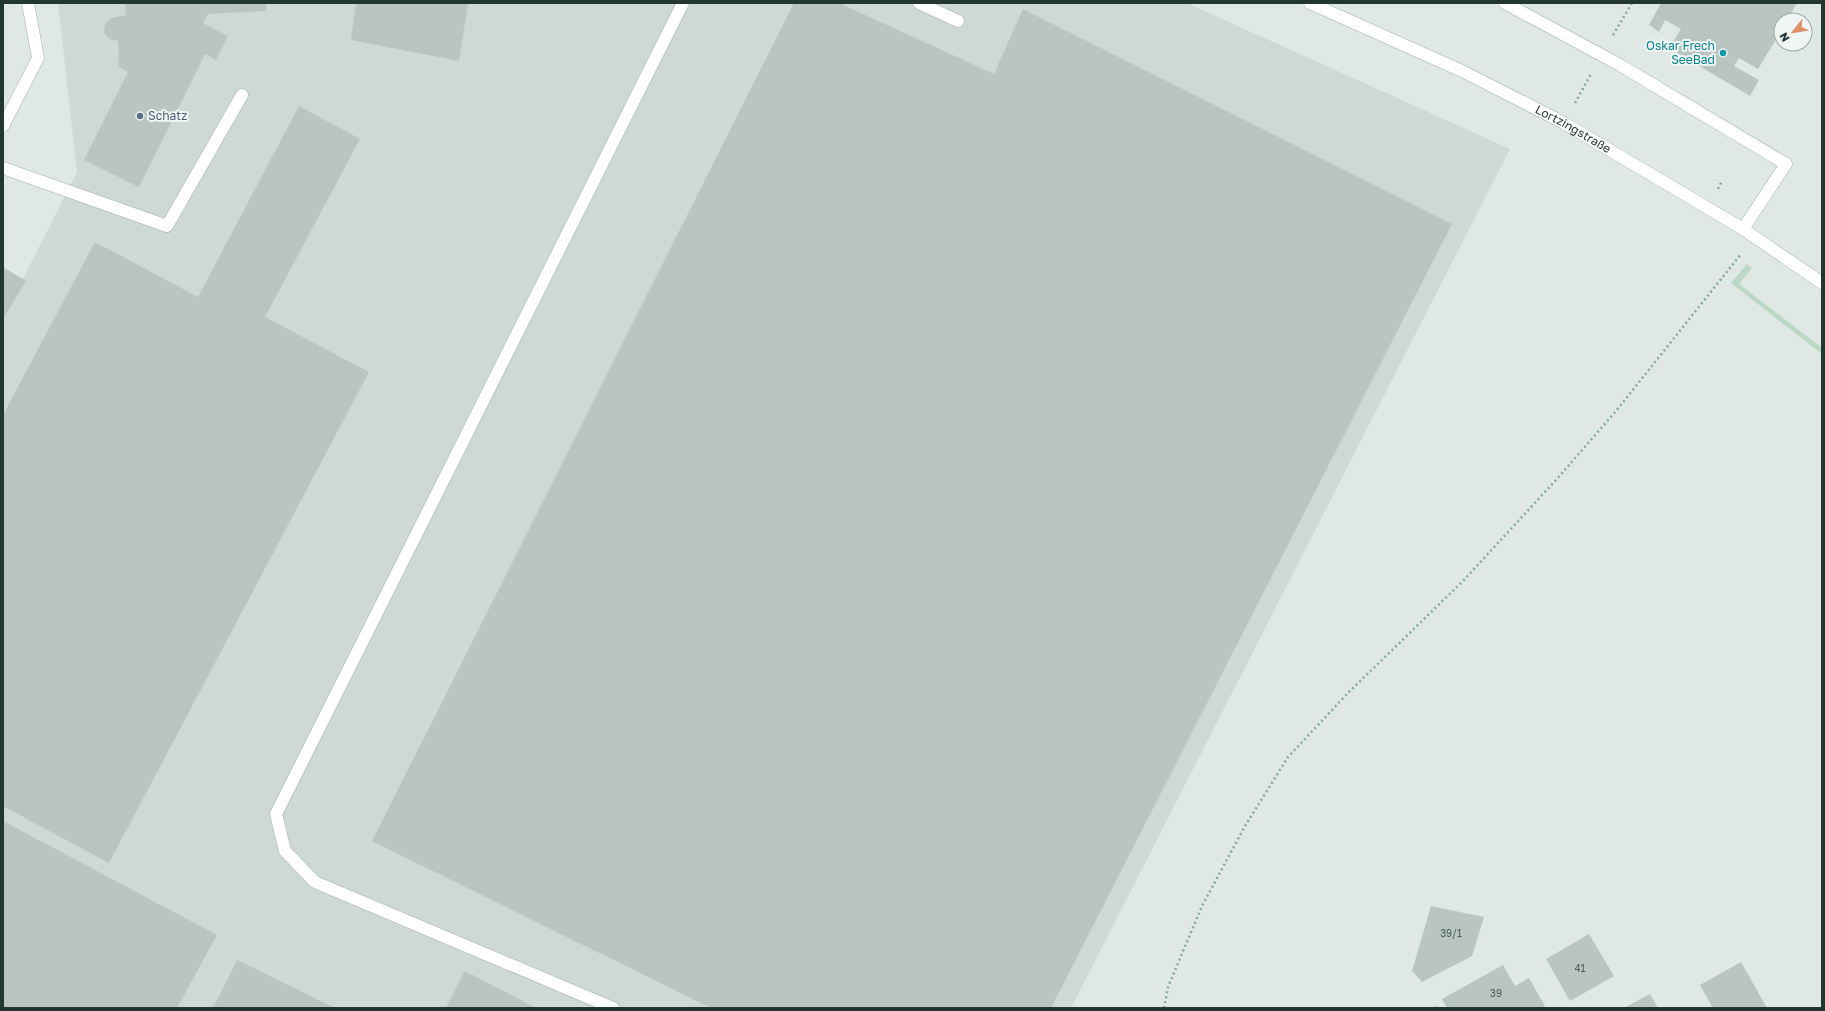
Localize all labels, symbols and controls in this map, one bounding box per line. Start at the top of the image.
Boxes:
north arrow [1773,12,1813,52]
text: N [1776,30,1792,44]
place label: Oskar Frech SeeBad [1646,38,1715,67]
marker: Oskar Frech SeeBad [1718,48,1728,58]
street label: Lortzingstraße [1533,102,1614,156]
place label: Schatz [148,108,187,123]
marker: Schatz [135,111,145,121]
house number: 39/1 [1440,927,1462,939]
house number: 41 [1575,962,1586,974]
house number: 39 [1490,987,1502,999]

